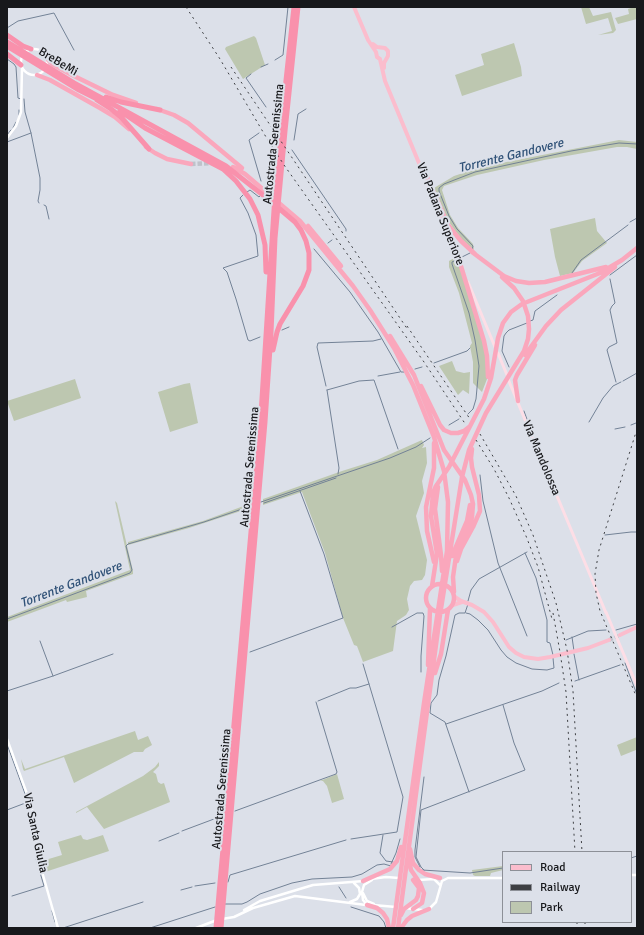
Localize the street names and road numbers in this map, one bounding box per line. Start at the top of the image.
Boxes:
street label: BreBeMi [36,45,80,79]
street label: Autostrada Serenissima [261,83,287,205]
street label: Via Padana Superiore [413,161,467,267]
street label: Autostrada Serenissima [238,406,262,528]
street label: Via Mandolossa [519,418,563,498]
street label: Autostrada Serenissima [210,728,234,850]
street label: Via Santa Giulia [19,792,51,874]

